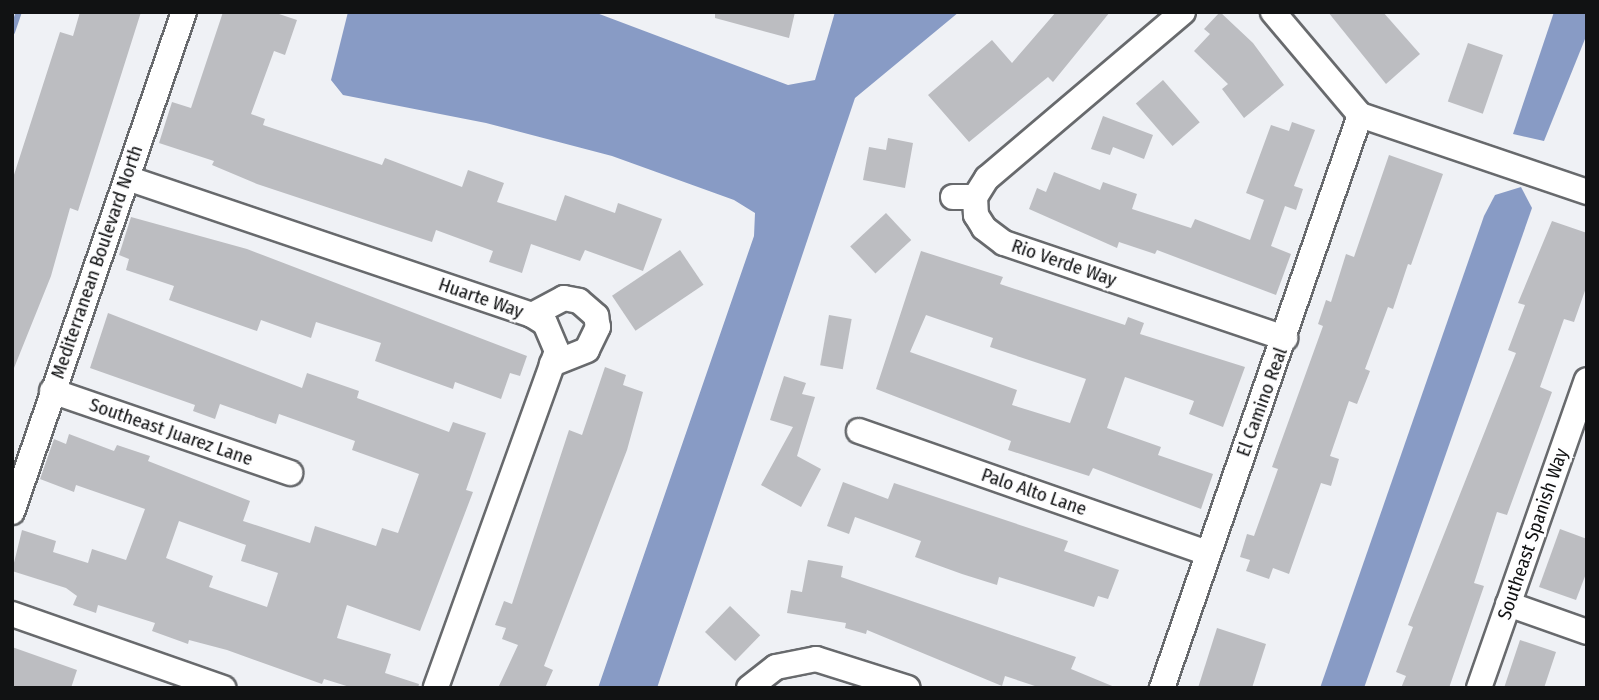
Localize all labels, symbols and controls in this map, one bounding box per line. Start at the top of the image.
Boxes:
street label: Mediterranean Boulevard North [46,142,148,382]
street label: Rio Verde Way [1009,234,1119,292]
street label: Huarte Way [436,273,526,323]
street label: El Camino Real [1232,344,1292,460]
street label: Southeast Juarez Lane [86,393,256,471]
street label: Southeast Spanish Way [1493,445,1573,623]
street label: Palo Alto Lane [978,463,1090,521]

